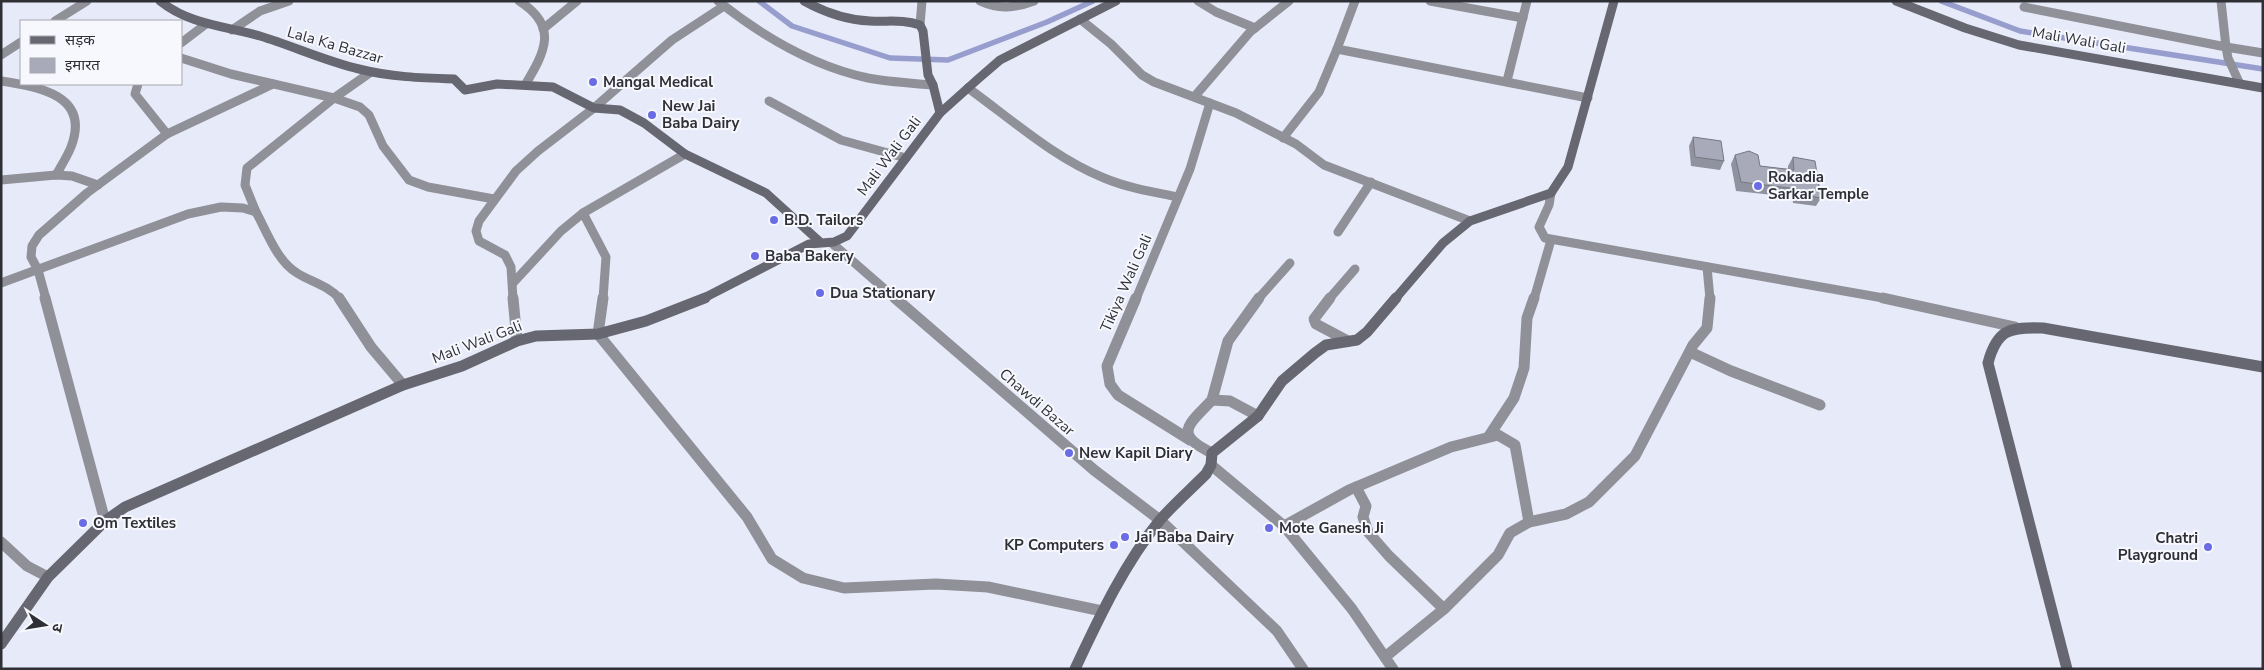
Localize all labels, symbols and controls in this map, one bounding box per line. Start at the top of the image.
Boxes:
legend [20,20,182,85]
street label: Lala Ka Bazzar [285,22,386,68]
street label: Mali Wali Gali [2031,22,2127,58]
text: सड़क [65,30,95,50]
text: इमारत [65,55,100,75]
place label: Mangal Medical [603,72,713,92]
marker: Mangal Medical [587,76,599,88]
place label: New Jai Baba Dairy [662,96,740,133]
marker: New Jai Baba Dairy [646,109,658,121]
street label: Mali Wali Gali [853,112,925,200]
place label: Rokadia Sarkar Temple [1768,167,1869,204]
marker: Rokadia Sarkar Temple [1752,180,1764,192]
place label: B.D. Tailors [784,210,863,230]
marker: B.D. Tailors [768,214,780,226]
street label: Tikiya Wali Gali [1096,231,1156,335]
place label: Baba Bakery [765,246,854,266]
marker: Baba Bakery [749,250,761,262]
place label: Dua Stationary [830,283,935,303]
marker: Dua Stationary [814,287,826,299]
street label: Mali Wali Gali [429,316,525,368]
street label: Chawdi Bazar [995,364,1079,441]
place label: New Kapil Diary [1079,443,1193,463]
marker: New Kapil Diary [1063,447,1075,459]
place label: Om Textiles [93,513,176,533]
marker: Om Textiles [77,517,89,529]
place label: Mote Ganesh Ji [1279,518,1384,538]
marker: Mote Ganesh Ji [1263,522,1275,534]
place label: Jai Baba Dairy [1134,527,1234,547]
place label: Chatri Playground [2118,528,2198,565]
marker: Jai Baba Dairy [1119,531,1131,543]
place label: KP Computers [1004,535,1104,555]
marker: KP Computers [1108,539,1120,551]
marker: Chatri Playground [2202,541,2214,553]
north arrow [20,600,70,650]
text: उ [47,622,67,634]

